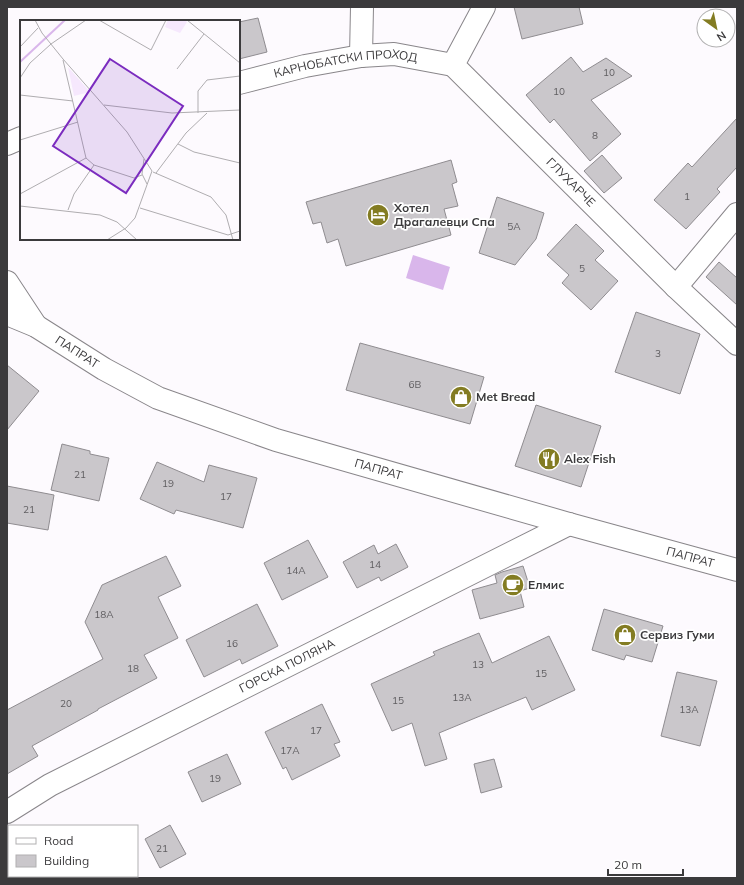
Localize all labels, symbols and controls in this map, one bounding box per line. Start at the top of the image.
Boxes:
north arrow [696,8,736,48]
inset map [20,20,240,240]
text: N [714,28,729,45]
street label: КАРНОБАТСКИ ПРОХОД [272,46,419,81]
house number: 10 [603,66,615,79]
house number: 10 [553,85,565,98]
house number: 8 [592,129,598,142]
street label: ГЛУХАРЧЕ [543,154,599,210]
house number: 1 [684,190,690,203]
place label: Хотел Драгалевци Спа [393,200,495,229]
hotel icon: Хотел Драгалевци Спа [365,202,391,228]
house number: 5А [507,220,521,233]
house number: 5 [579,262,585,275]
street label: ПАПРАТ [53,332,103,371]
house number: 3 [655,347,661,360]
house number: 6B [409,378,422,391]
shop icon: Met Bread [448,384,474,410]
place label: Met Bread [476,389,535,404]
restaurant icon: Alex Fish [536,446,562,472]
place label: Alex Fish [564,451,616,466]
street label: ПАПРАТ [353,455,405,483]
house number: 21 [74,468,86,481]
house number: 19 [162,477,174,490]
house number: 17 [220,490,232,503]
house number: 21 [23,503,35,516]
street label: ПАПРАТ [665,543,717,571]
house number: 14 [369,558,381,571]
house number: 14А [286,564,306,577]
cafe icon: Елмис [500,572,526,598]
place label: Елмис [528,577,564,592]
house number: 18А [94,608,114,621]
shop icon: Сервиз Гуми [612,622,638,648]
place label: Сервиз Гуми [640,627,715,642]
street label: ГОРСКА ПОЛЯНА [236,635,337,696]
house number: 16 [226,637,238,650]
house number: 13 [472,658,484,671]
house number: 18 [127,662,139,675]
house number: 15 [535,667,547,680]
house number: 13А [452,691,472,704]
house number: 15 [392,694,404,707]
house number: 20 [60,697,72,710]
house number: 13А [679,703,699,716]
house number: 17 [310,724,322,737]
house number: 17А [280,744,300,757]
house number: 19 [209,772,221,785]
legend [8,825,138,877]
text: Road [44,833,73,848]
house number: 21 [156,842,168,855]
scale bar [608,851,683,877]
text: Building [44,853,89,868]
text: 20 m [614,857,642,872]

